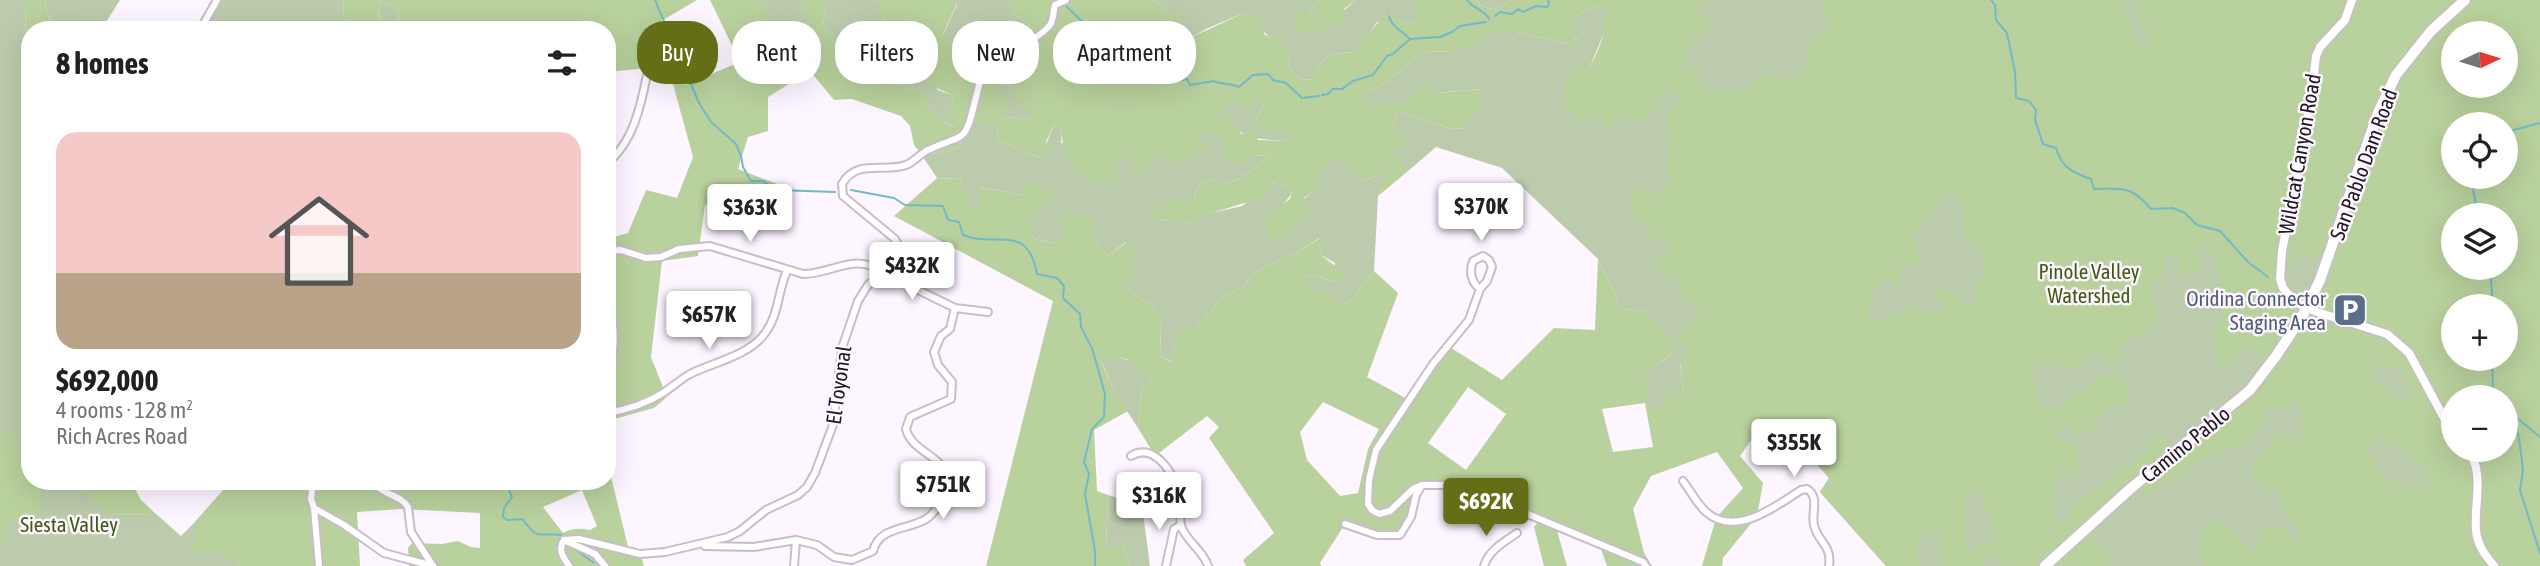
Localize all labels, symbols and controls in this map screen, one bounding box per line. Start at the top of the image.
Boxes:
chip: Buy [637,21,718,84]
chip: Rent [732,21,821,84]
chip: Filters [835,21,938,84]
chip: New [952,21,1039,84]
chip: Apartment [1053,21,1196,84]
north arrow [2441,21,2518,98]
map controls [2441,21,2518,462]
icon: filters [543,44,581,82]
text: 8 homes [56,46,149,80]
street label: Wildcat Canyon Road [2273,72,2325,236]
street label: San Pablo Dam Road [2325,85,2401,243]
button: locate [2441,112,2518,189]
icon: home [256,178,382,304]
pin: $363K [701,184,799,244]
pin: $370K [1432,184,1530,243]
text: $370K [1454,193,1508,219]
text: $363K [723,194,777,220]
button: layers [2441,203,2518,280]
pin: $432K [863,243,961,302]
text: $432K [885,252,939,278]
park label: Pinole Valley Watershed [2039,259,2140,307]
place label: Oridina Connector Staging Area [2186,286,2327,334]
parking icon: Oridina Connector Staging Area [2331,291,2369,329]
pin: $657K [660,292,758,351]
button: + [2441,294,2518,371]
text: $657K [682,301,736,327]
street label: El Toyonal [821,344,855,426]
text: $692,000 [56,363,159,397]
button: − [2441,385,2518,462]
text: 4 rooms · 128 m² [56,397,193,423]
street label: Camino Pablo [2136,401,2234,487]
pin: $355K [1745,420,1843,479]
text: Rich Acres Road [56,423,188,449]
text: $355K [1767,429,1821,455]
pin: $751K [894,462,992,521]
text: $751K [916,471,970,497]
pin: $316K [1110,472,1208,532]
pin: $692K [1437,478,1535,538]
text: $316K [1132,482,1186,508]
text: $692K [1459,488,1513,514]
park label: Siesta Valley [20,512,118,536]

